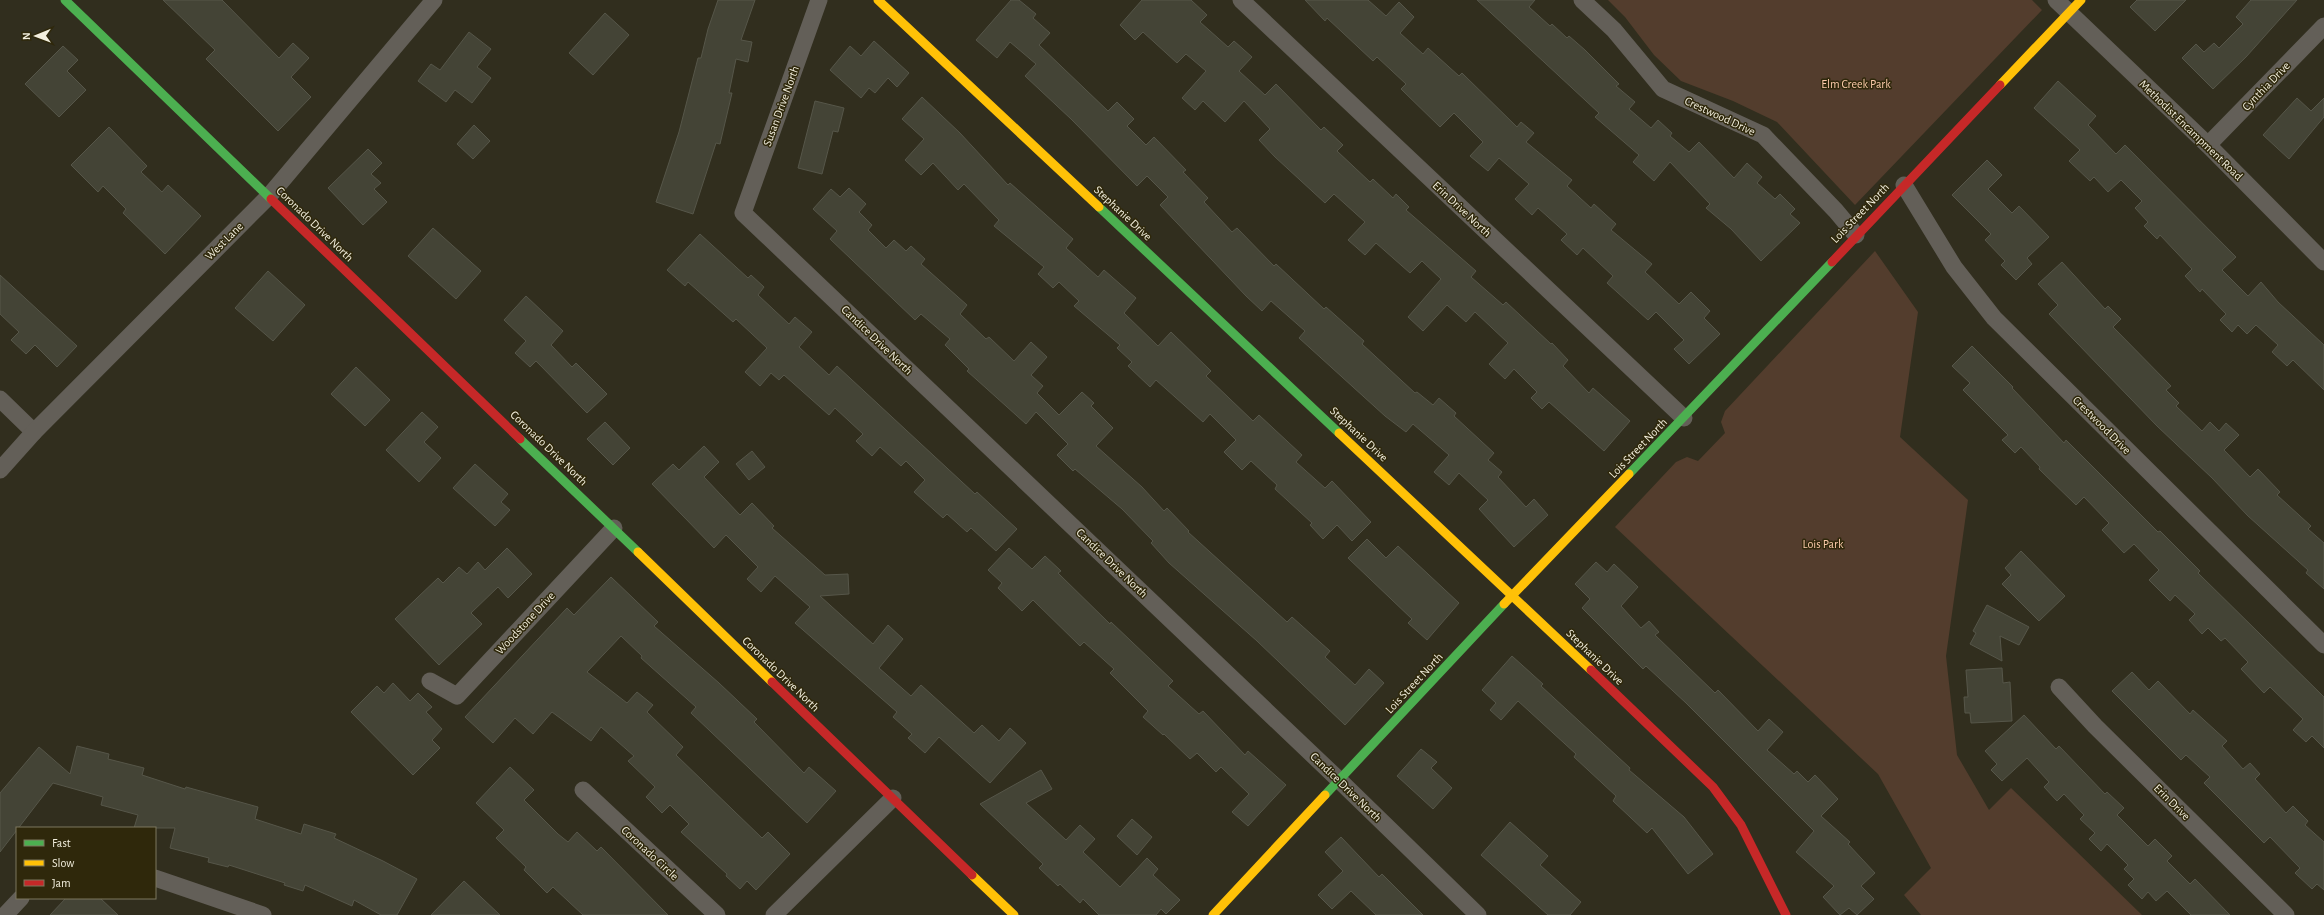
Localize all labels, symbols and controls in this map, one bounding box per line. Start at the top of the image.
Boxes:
north arrow [16,16,56,56]
text: N [21,32,32,40]
street label: Cynthia Drive [2240,59,2293,113]
street label: Susan Drive North [761,64,801,148]
park label: Elm Creek Park [1821,78,1891,90]
street label: Methodist Encampment Road [2137,78,2245,182]
street label: Crestwood Drive [1683,94,1757,138]
street label: Erin Drive North [1430,179,1494,239]
street label: Lois Street North [1829,181,1891,245]
street label: Stephanie Drive [1092,183,1154,243]
street label: Coronado Drive North [274,184,356,264]
street label: West Lane [203,220,245,262]
street label: Candice Drive North [839,303,915,377]
street label: Crestwood Drive [2071,394,2133,456]
street label: Stephanie Drive [1328,404,1390,464]
street label: Coronado Drive North [508,408,590,488]
street label: Lois Street North [1607,416,1669,480]
street label: Candice Drive North [1074,526,1150,600]
park label: Lois Park [1803,538,1844,550]
street label: Woodstone Drive [493,589,557,657]
street label: Stephanie Drive [1564,627,1626,687]
street label: Coronado Drive North [740,634,822,714]
street label: Lois Street North [1383,650,1445,716]
street label: Candice Drive North [1308,750,1384,824]
street label: Erin Drive [2152,782,2192,822]
street label: Coronado Circle [619,824,681,882]
legend [16,827,156,899]
text: Fast [52,837,71,849]
text: Slow [52,857,74,869]
text: Jam [52,877,71,889]

